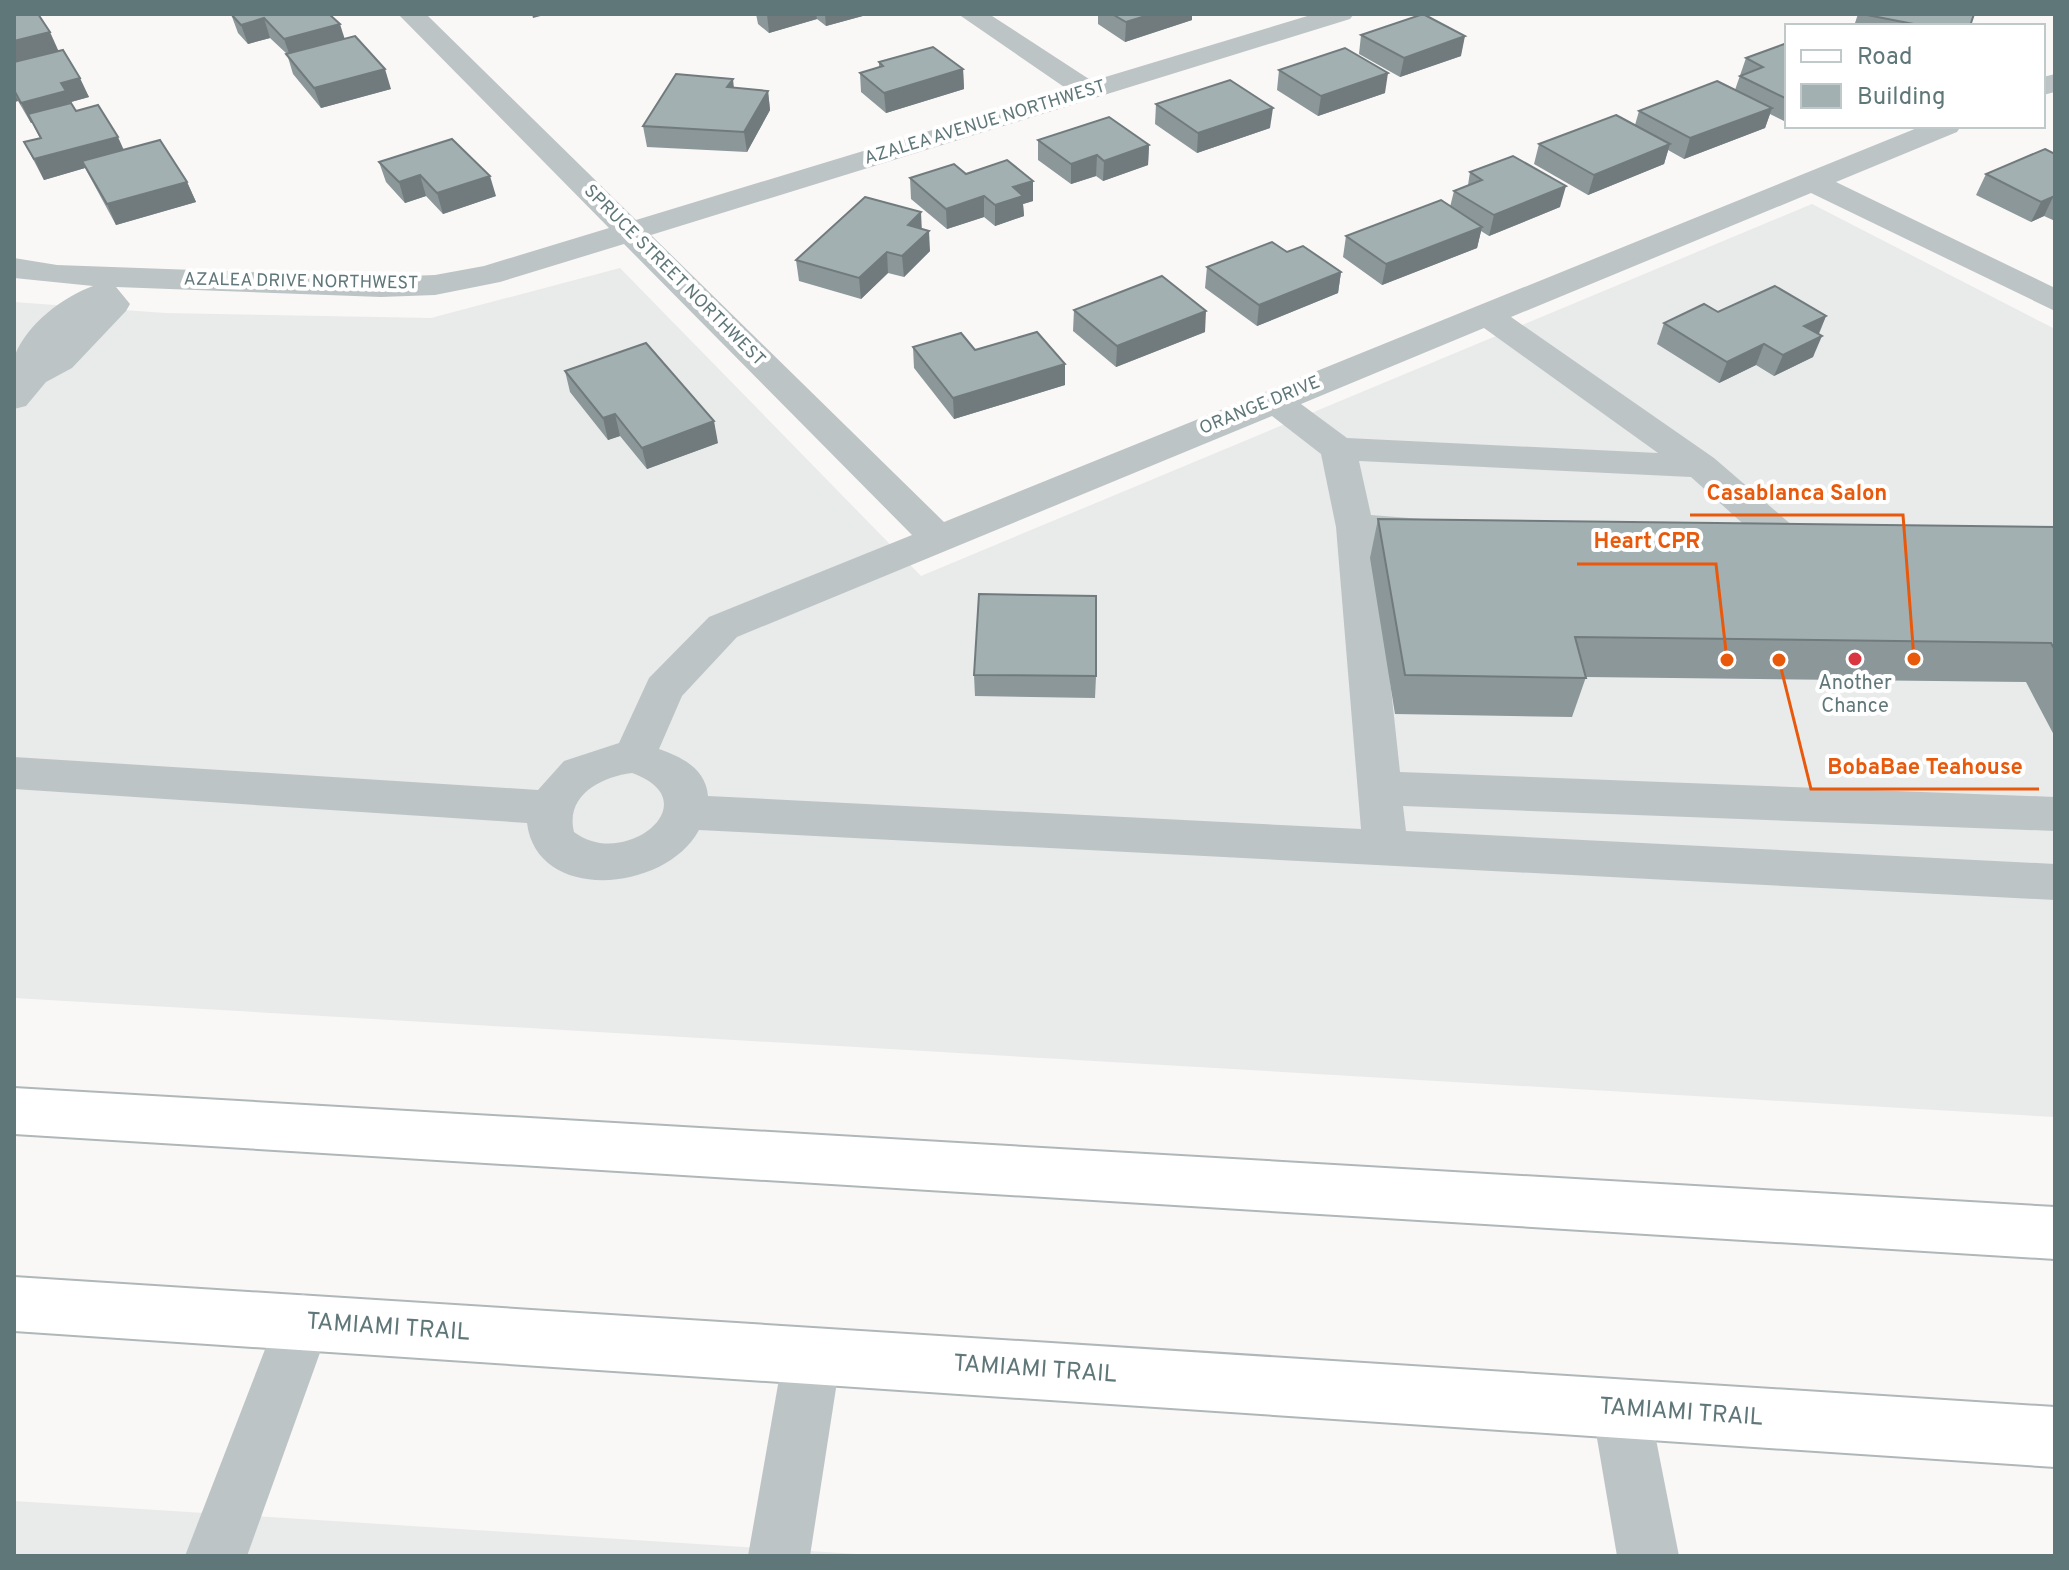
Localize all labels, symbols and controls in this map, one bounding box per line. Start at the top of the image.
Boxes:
legend [1785,24,2045,128]
text: Road [1857,43,1913,73]
street label: AZALEA AVENUE NORTHWEST [862,75,1108,171]
text: Building [1857,83,1946,113]
street label: SPRUCE STREET NORTHWEST [578,180,770,372]
street label: AZALEA DRIVE NORTHWEST [183,268,419,296]
street label: ORANGE DRIVE [1196,371,1324,441]
callout: Casablanca Salon [1690,469,1903,515]
text: Casablanca Salon [1707,481,1887,508]
callout: Heart CPR [1577,518,1716,564]
text: Heart CPR [1594,529,1700,556]
marker: Another Chance [1846,650,1864,668]
place label: Another Chance [1818,671,1892,720]
callout: BobaBae Teahouse [1811,743,2039,789]
text: BobaBae Teahouse [1827,755,2023,782]
street label: TAMIAMI TRAIL [305,1307,471,1349]
street label: TAMIAMI TRAIL [952,1349,1118,1391]
street label: TAMIAMI TRAIL [1598,1392,1764,1434]

